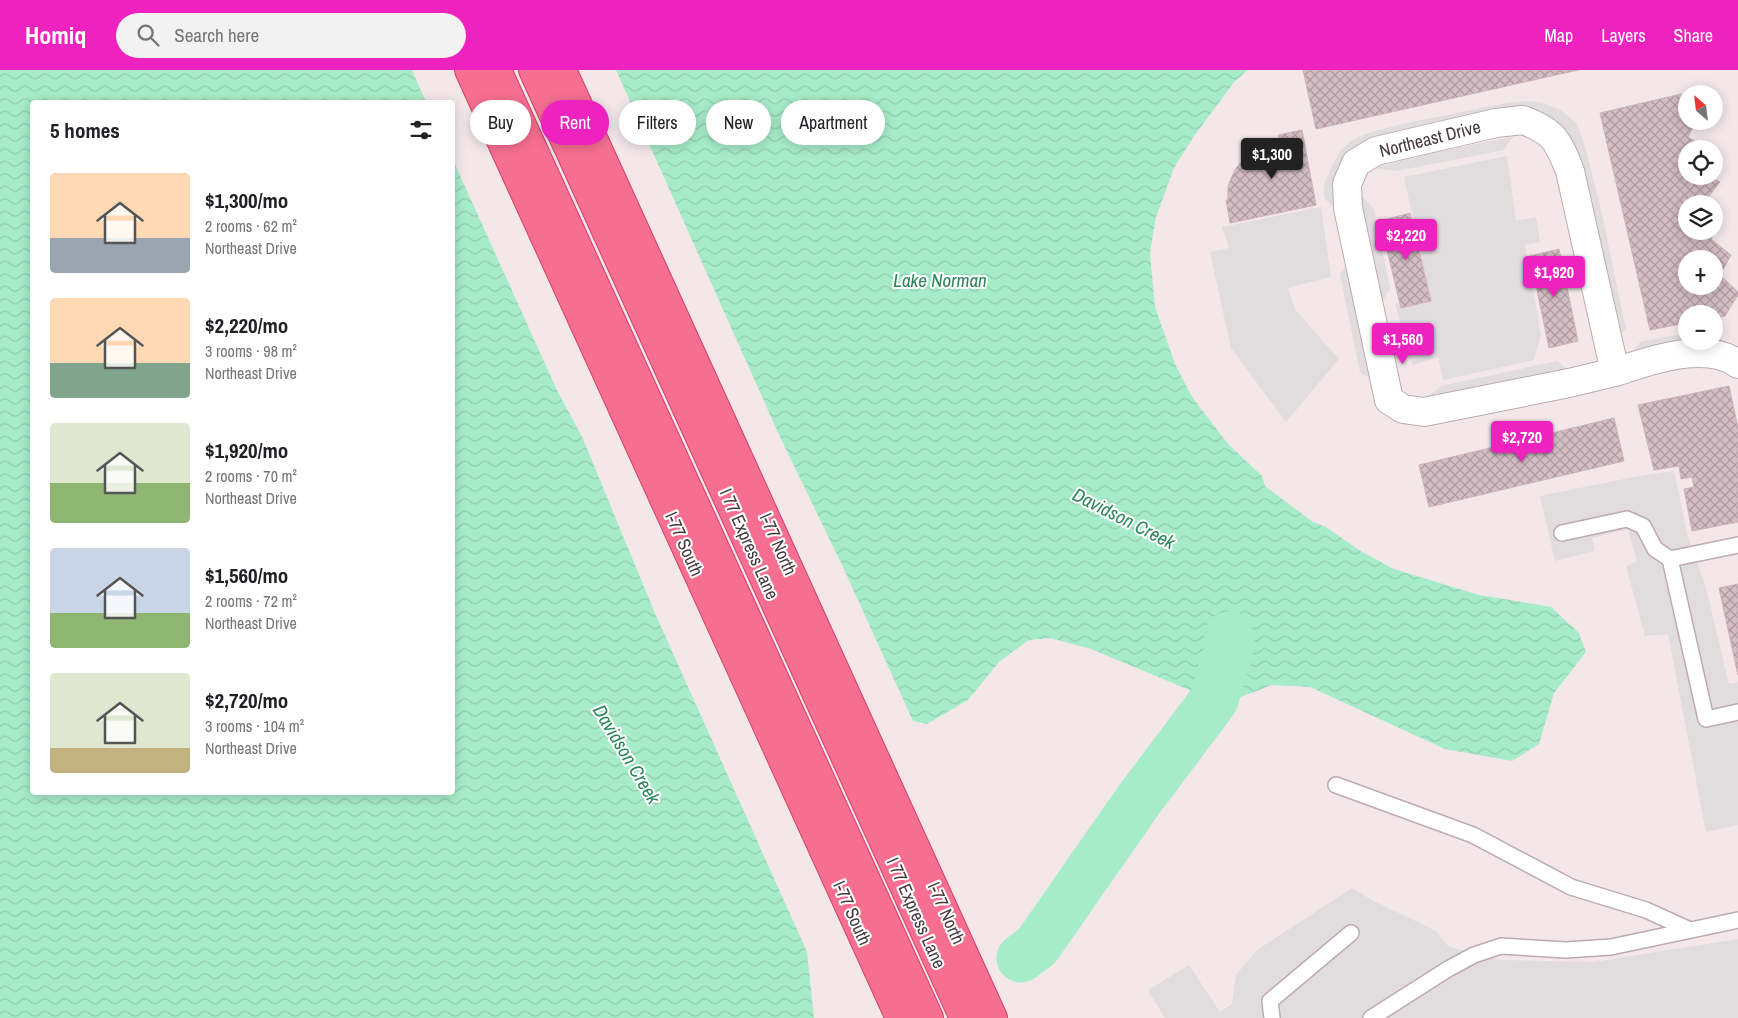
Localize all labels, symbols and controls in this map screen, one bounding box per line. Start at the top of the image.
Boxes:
search box [116,13,466,58]
text: Homiq [25,19,86,51]
icon: search [134,21,162,49]
text: Search here [174,22,259,48]
text: Map [1545,23,1573,48]
text: Layers [1601,23,1646,48]
text: Share [1674,23,1713,48]
north arrow [1678,85,1722,130]
map controls [1678,85,1723,350]
chip: Buy [470,100,531,145]
chip: Rent [541,100,609,145]
chip: Filters [619,100,696,145]
chip: New [706,100,771,145]
chip: Apartment [781,100,885,145]
street label: Northeast Drive [1377,114,1483,163]
text: 5 homes [50,116,120,145]
icon: filters [407,116,435,144]
pin: $1,300 [1231,138,1313,180]
button: locate [1678,140,1723,185]
text: $1,300 [1252,143,1292,165]
text: $1,300/mo [205,186,288,215]
icon: home [90,193,150,253]
button: layers [1678,195,1723,240]
text: 2 rooms · 62 m² [205,215,297,237]
pin: $2,220 [1365,218,1447,261]
text: $2,220 [1386,224,1426,246]
text: Northeast Drive [205,237,297,259]
button: + [1678,250,1723,295]
pin: $1,920 [1513,256,1595,298]
text: $1,920 [1534,261,1574,283]
water label: Lake Norman [893,267,987,293]
button: − [1678,305,1723,350]
text: $2,220/mo [205,311,288,340]
icon: home [90,318,150,378]
pin: $1,560 [1362,322,1444,365]
text: $1,560 [1383,328,1423,350]
text: 3 rooms · 98 m² [205,340,297,362]
text: Northeast Drive [205,362,297,384]
pin: $2,720 [1481,420,1563,463]
text: $2,720 [1502,426,1542,448]
text: $1,920/mo [205,436,288,465]
icon: home [90,443,150,503]
text: 2 rooms · 70 m² [205,465,297,487]
water label: Davidson Creek [1068,481,1181,555]
street label: I 77 Express Lane [714,484,785,603]
text: Northeast Drive [205,487,297,509]
street label: I-77 South [659,508,710,580]
street label: I-77 North [754,509,803,579]
text: $1,560/mo [205,561,288,590]
icon: home [90,568,150,628]
text: 2 rooms · 72 m² [205,590,297,612]
text: Northeast Drive [205,612,297,634]
text: $2,720/mo [205,686,288,715]
icon: home [90,693,150,753]
water label: Davidson Creek [587,699,668,810]
text: 3 rooms · 104 m² [205,715,304,737]
text: Northeast Drive [205,737,297,759]
street label: I 77 Express Lane [881,853,952,972]
street label: I-77 South [827,877,878,949]
street label: I-77 North [922,878,971,948]

